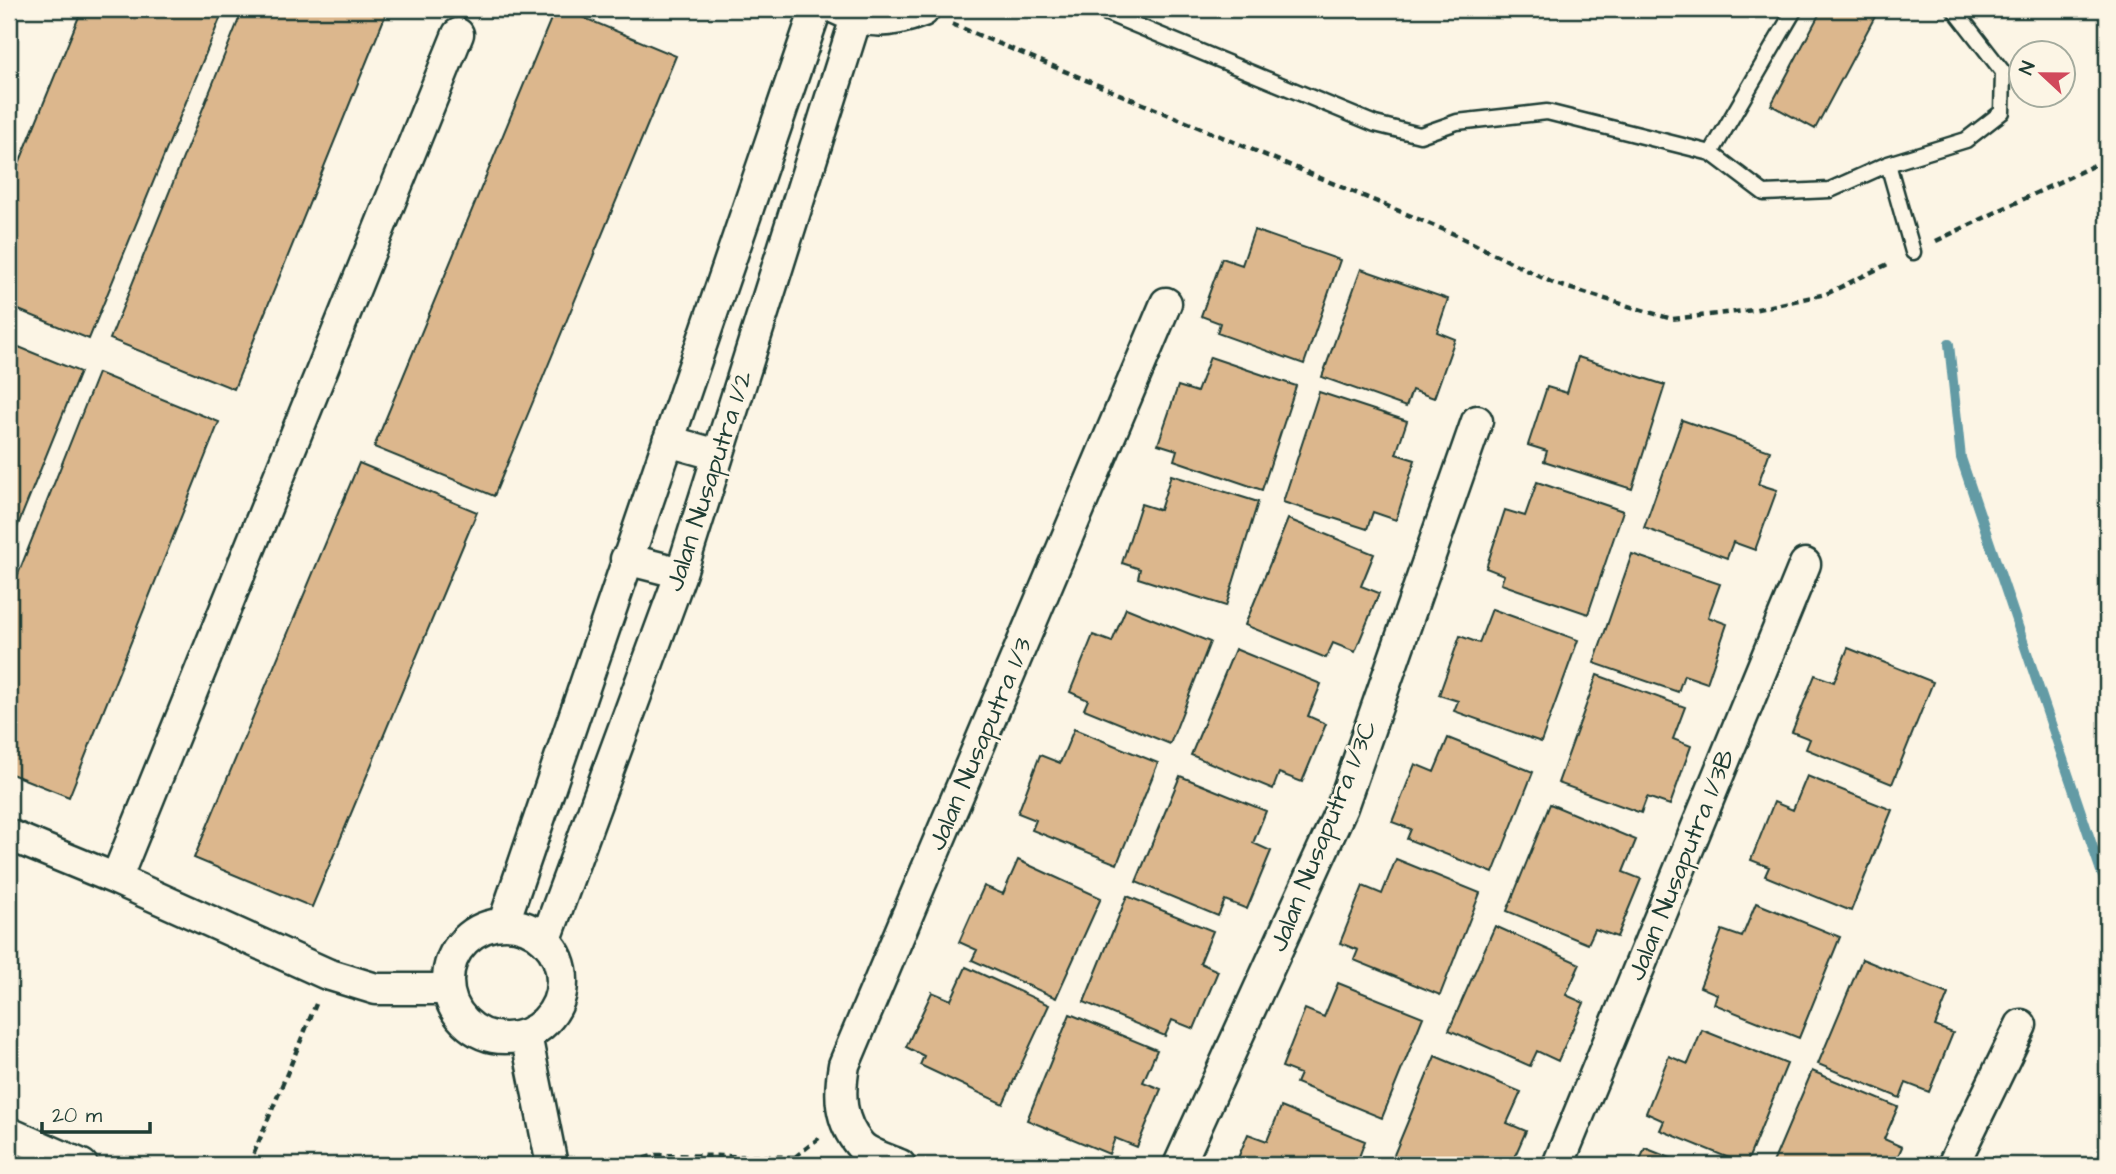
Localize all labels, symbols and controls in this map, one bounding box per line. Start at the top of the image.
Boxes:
north arrow [2008,38,2078,108]
text: N [2013,58,2042,79]
street label: Jalan Nusaputra 1/2 [656,366,762,596]
street label: Jalan Nusaputra 1/3 [919,632,1041,856]
street label: Jalan Nusaputra 1/3C [1260,715,1386,957]
street label: Jalan Nusaputra 1/3B [1618,744,1744,986]
scale bar [42,1090,150,1134]
text: 20 m [52,1101,103,1130]

